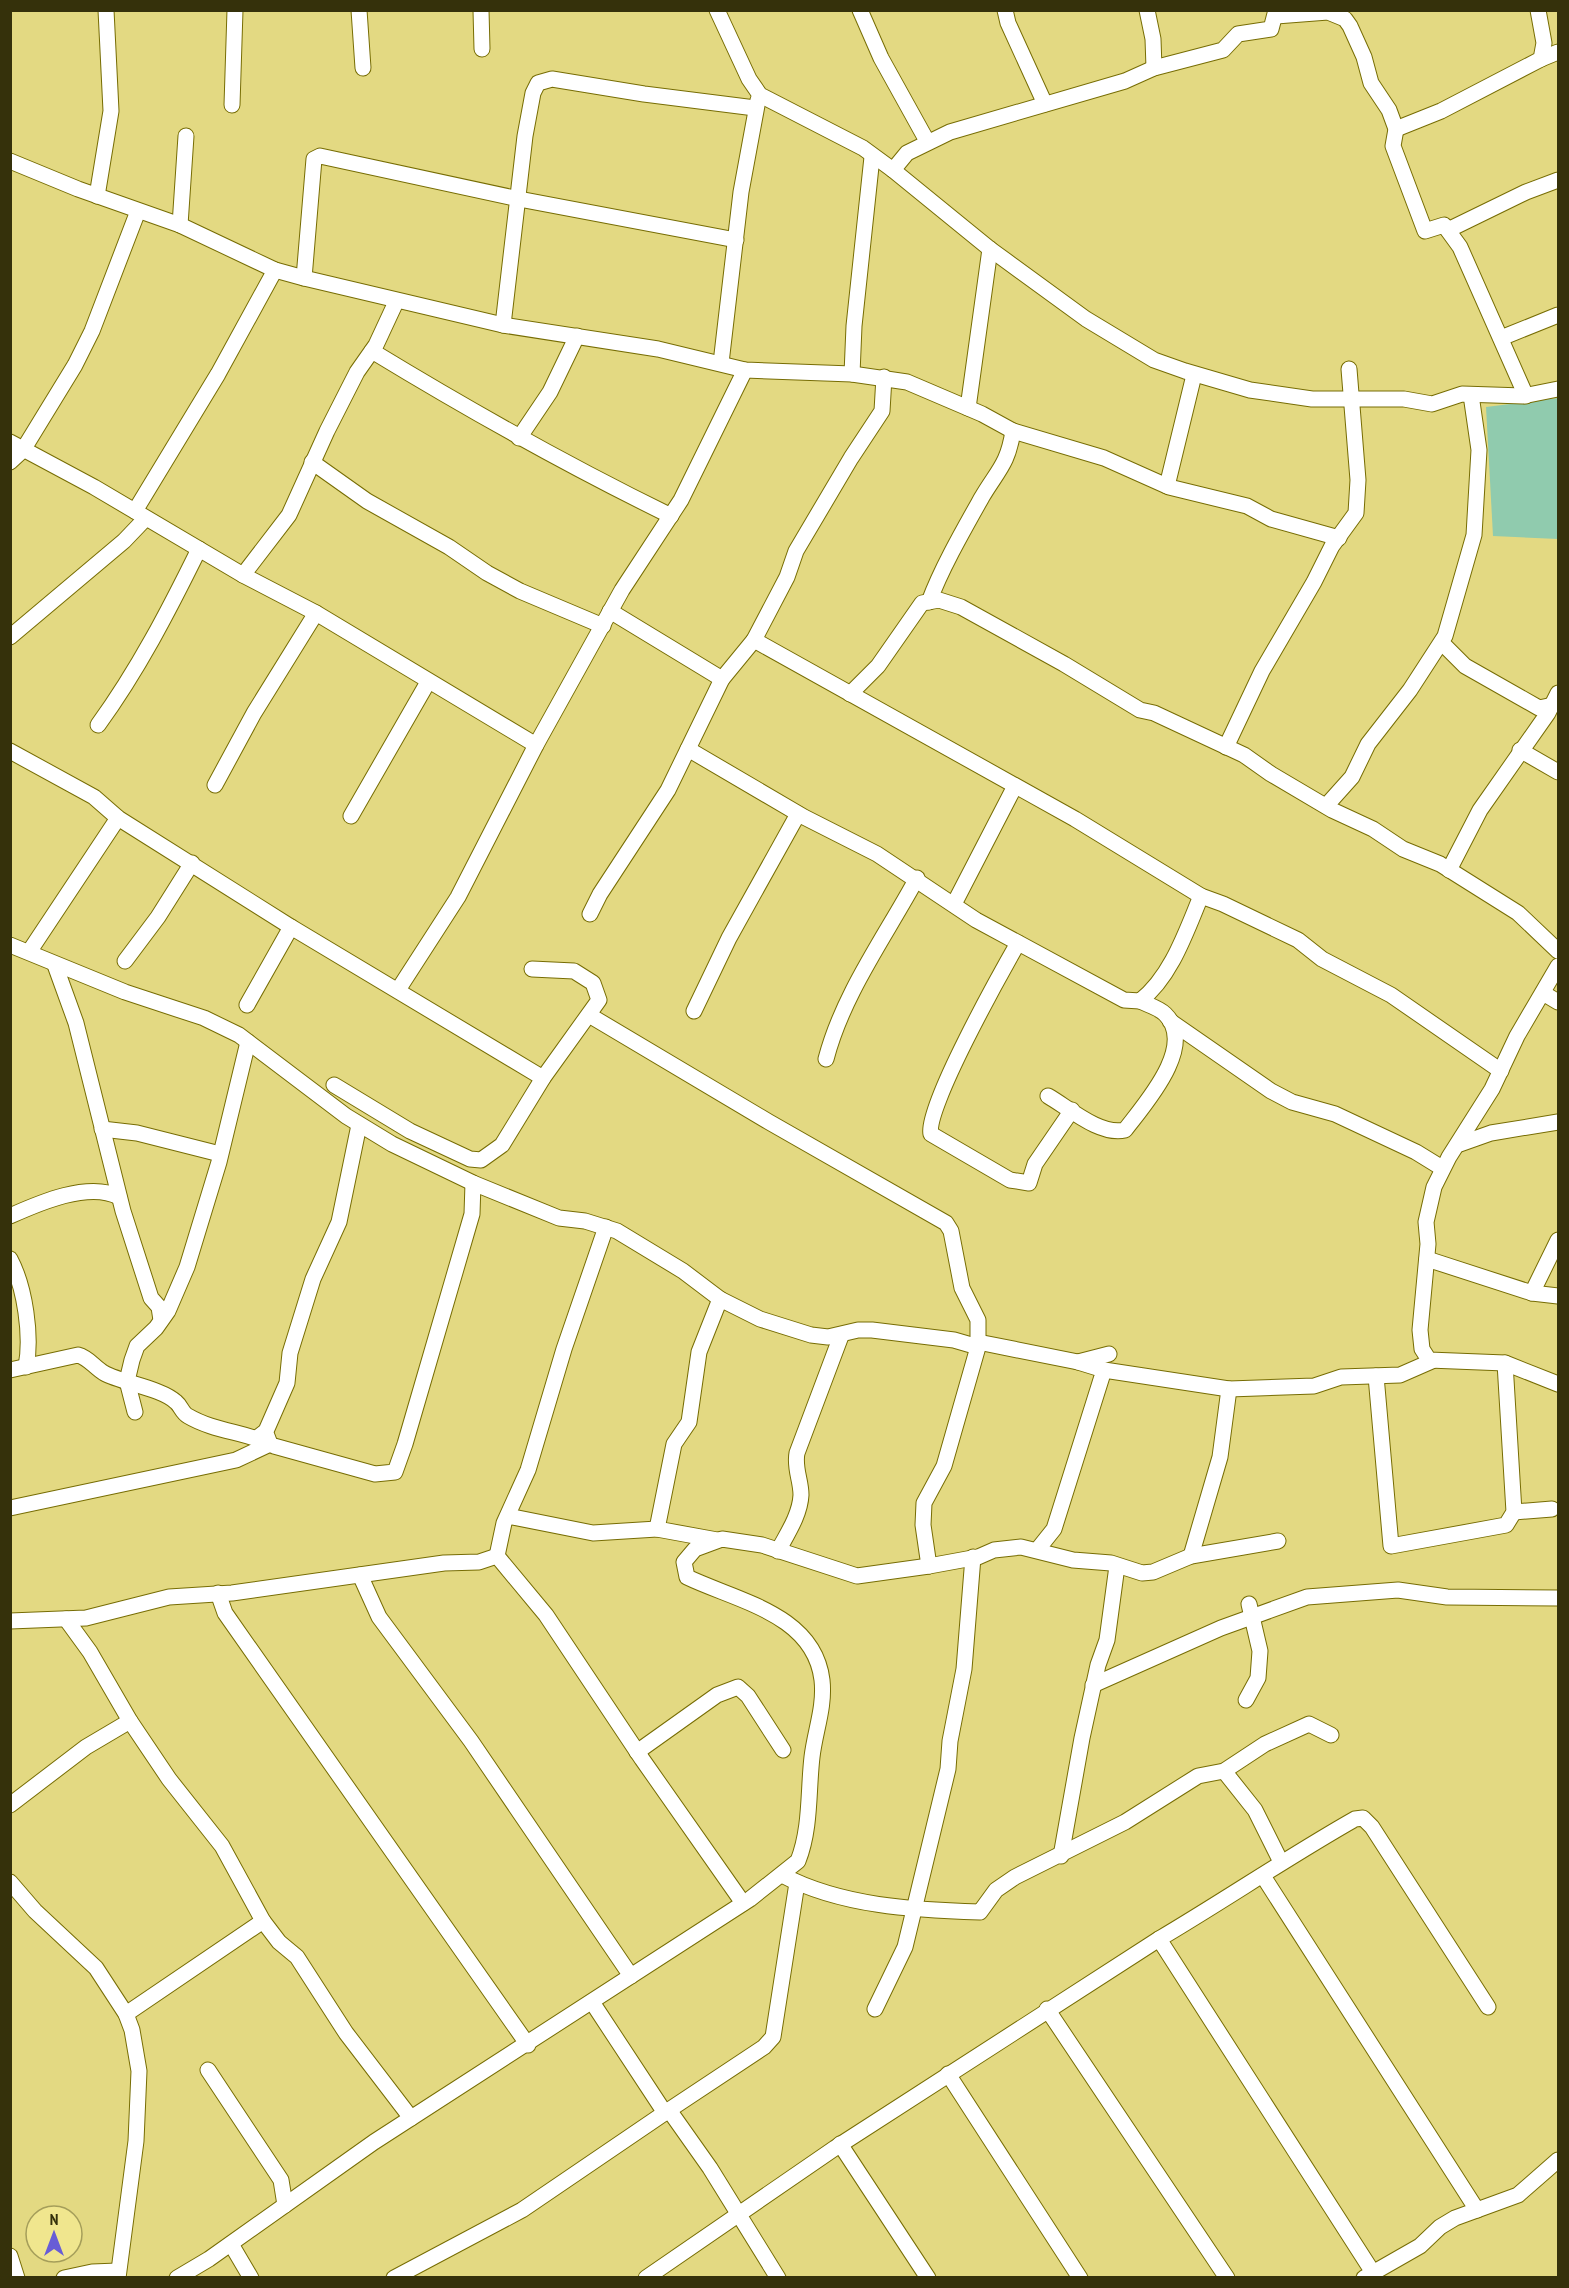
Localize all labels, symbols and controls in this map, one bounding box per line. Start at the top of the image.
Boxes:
north arrow [24,2204,84,2264]
text: N [50,2209,58,2229]

